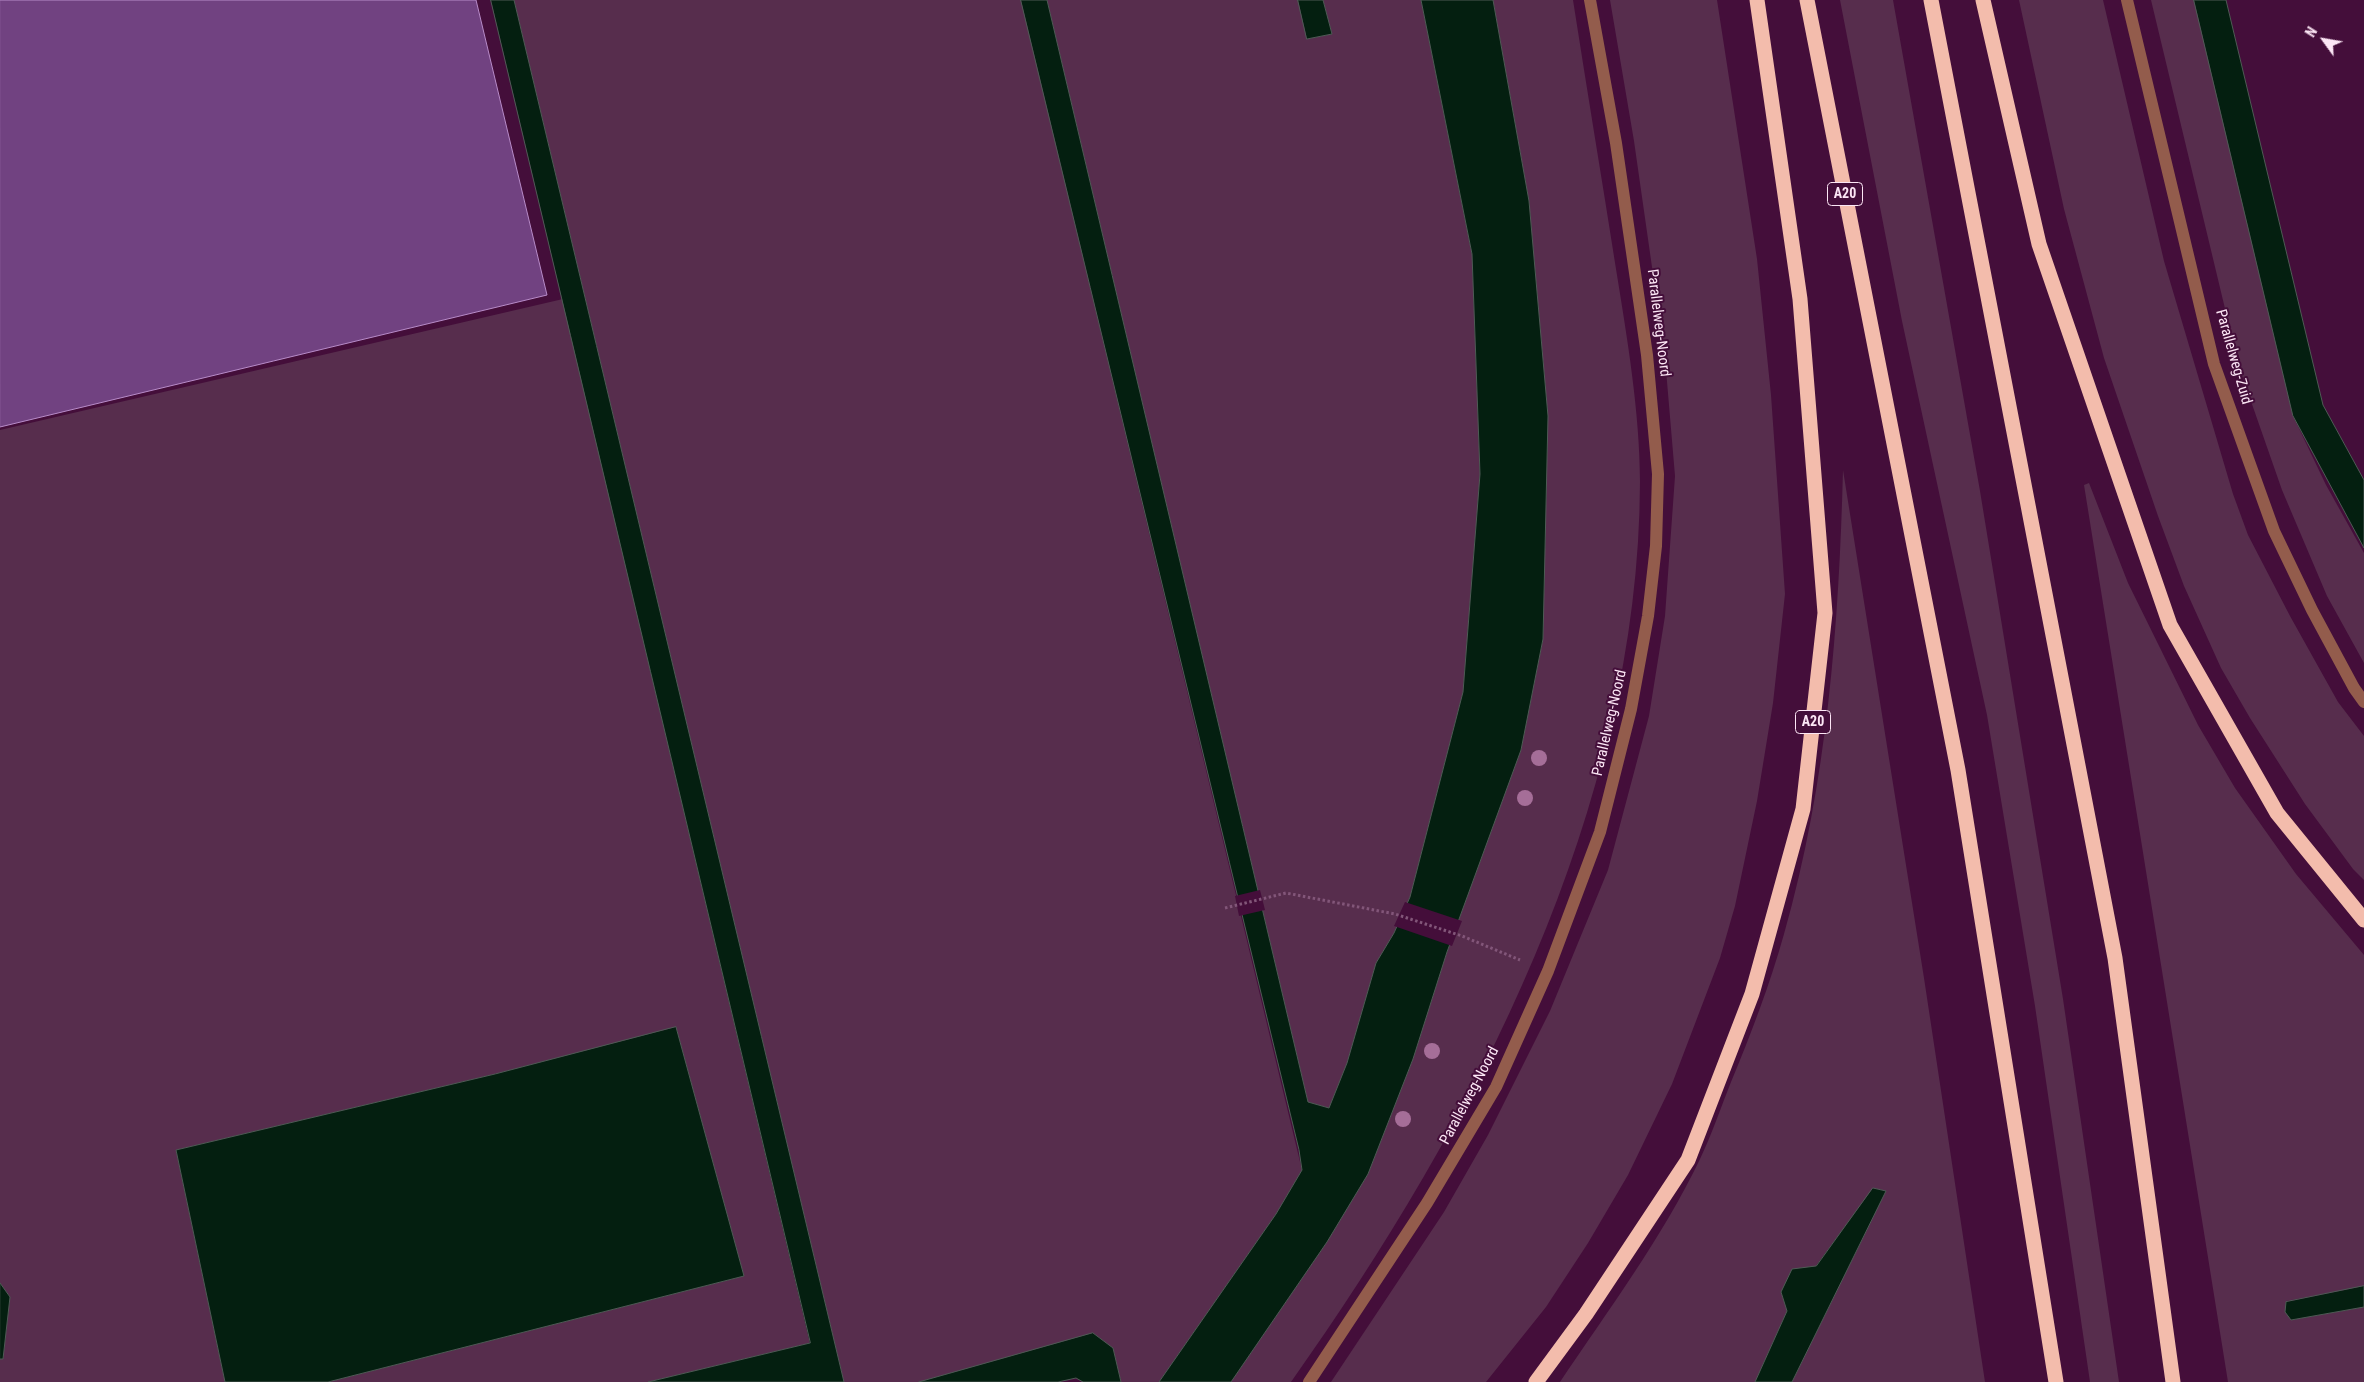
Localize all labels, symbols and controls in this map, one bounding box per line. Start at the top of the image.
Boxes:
north arrow [2299,15,2349,65]
text: N [2302,24,2320,40]
road number: A20 [1828,182,1862,205]
street label: Parallelweg-Noord [1642,268,1674,378]
street label: Parallelweg-Zuid [2211,307,2255,407]
street label: Parallelweg-Noord [1589,668,1631,778]
road number: A20 [1796,710,1830,734]
street label: Parallelweg-Noord [1437,1044,1503,1148]

